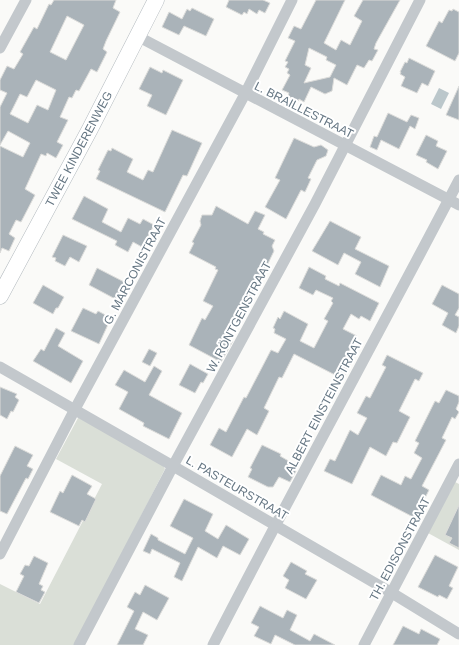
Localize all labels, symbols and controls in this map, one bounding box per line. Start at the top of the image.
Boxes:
street label: L. BRAILLESTRAAT [252,79,356,141]
street label: TWEE KINDERENWEG [43,89,115,209]
street label: G. MARCONISTRAAT [101,215,169,327]
street label: W. RÖNTGENSTRAAT [204,258,275,375]
street label: ALBERT EINSTEINSTRAAT [282,335,366,476]
street label: L. PASTEURSTRAAT [183,453,291,523]
street label: TH. EDISONSTRAAT [367,494,434,603]

